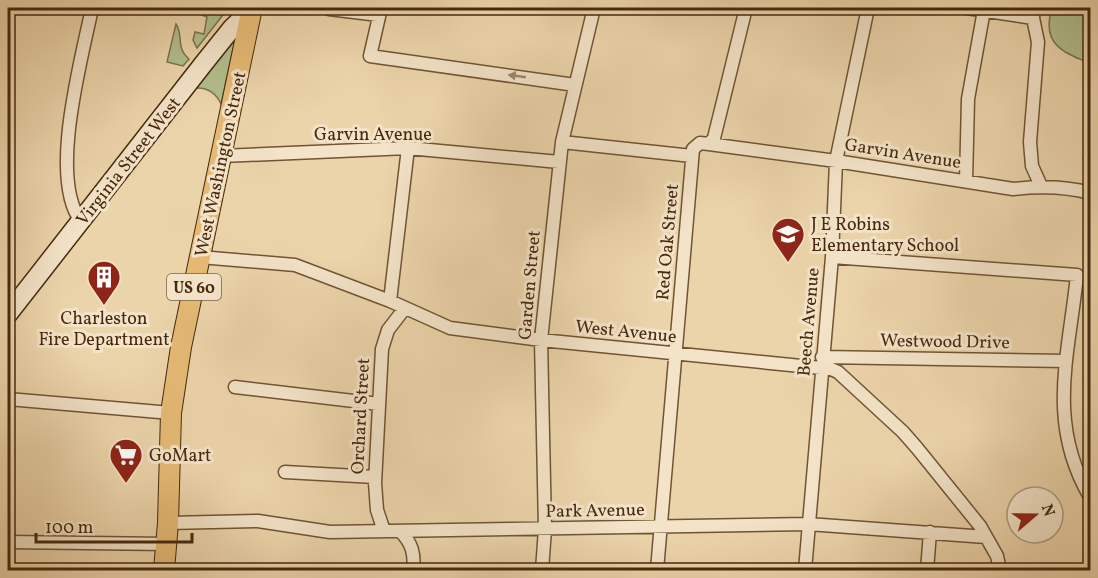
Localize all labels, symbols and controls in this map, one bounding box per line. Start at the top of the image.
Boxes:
street label: West Washington Street [190,69,253,259]
one-way arrow [508,72,527,81]
street label: Virginia Street West [71,92,187,232]
street label: Garvin Avenue [314,123,432,148]
street label: Garvin Avenue [843,133,963,176]
street label: Red Oak Street [651,183,686,301]
place label: J E Robins Elementary School [811,213,959,259]
school or university icon: J E Robins Elementary School [770,216,806,263]
street label: Garden Street [513,229,548,341]
building icon: Charleston Fire Department [86,259,122,306]
street label: Beech Avenue [792,267,827,378]
road number: US 60 [167,274,221,300]
place label: Charleston Fire Department [39,307,170,353]
street label: West Avenue [574,315,678,350]
street label: Westwood Drive [880,329,1010,356]
street label: Orchard Street [346,357,377,475]
supermarket icon: GoMart [108,437,144,484]
place label: GoMart [149,444,211,469]
north arrow [1005,485,1065,545]
street label: Park Avenue [545,498,645,525]
text: N [1035,501,1060,520]
scale bar [36,506,192,544]
text: 100 m [45,516,94,541]

